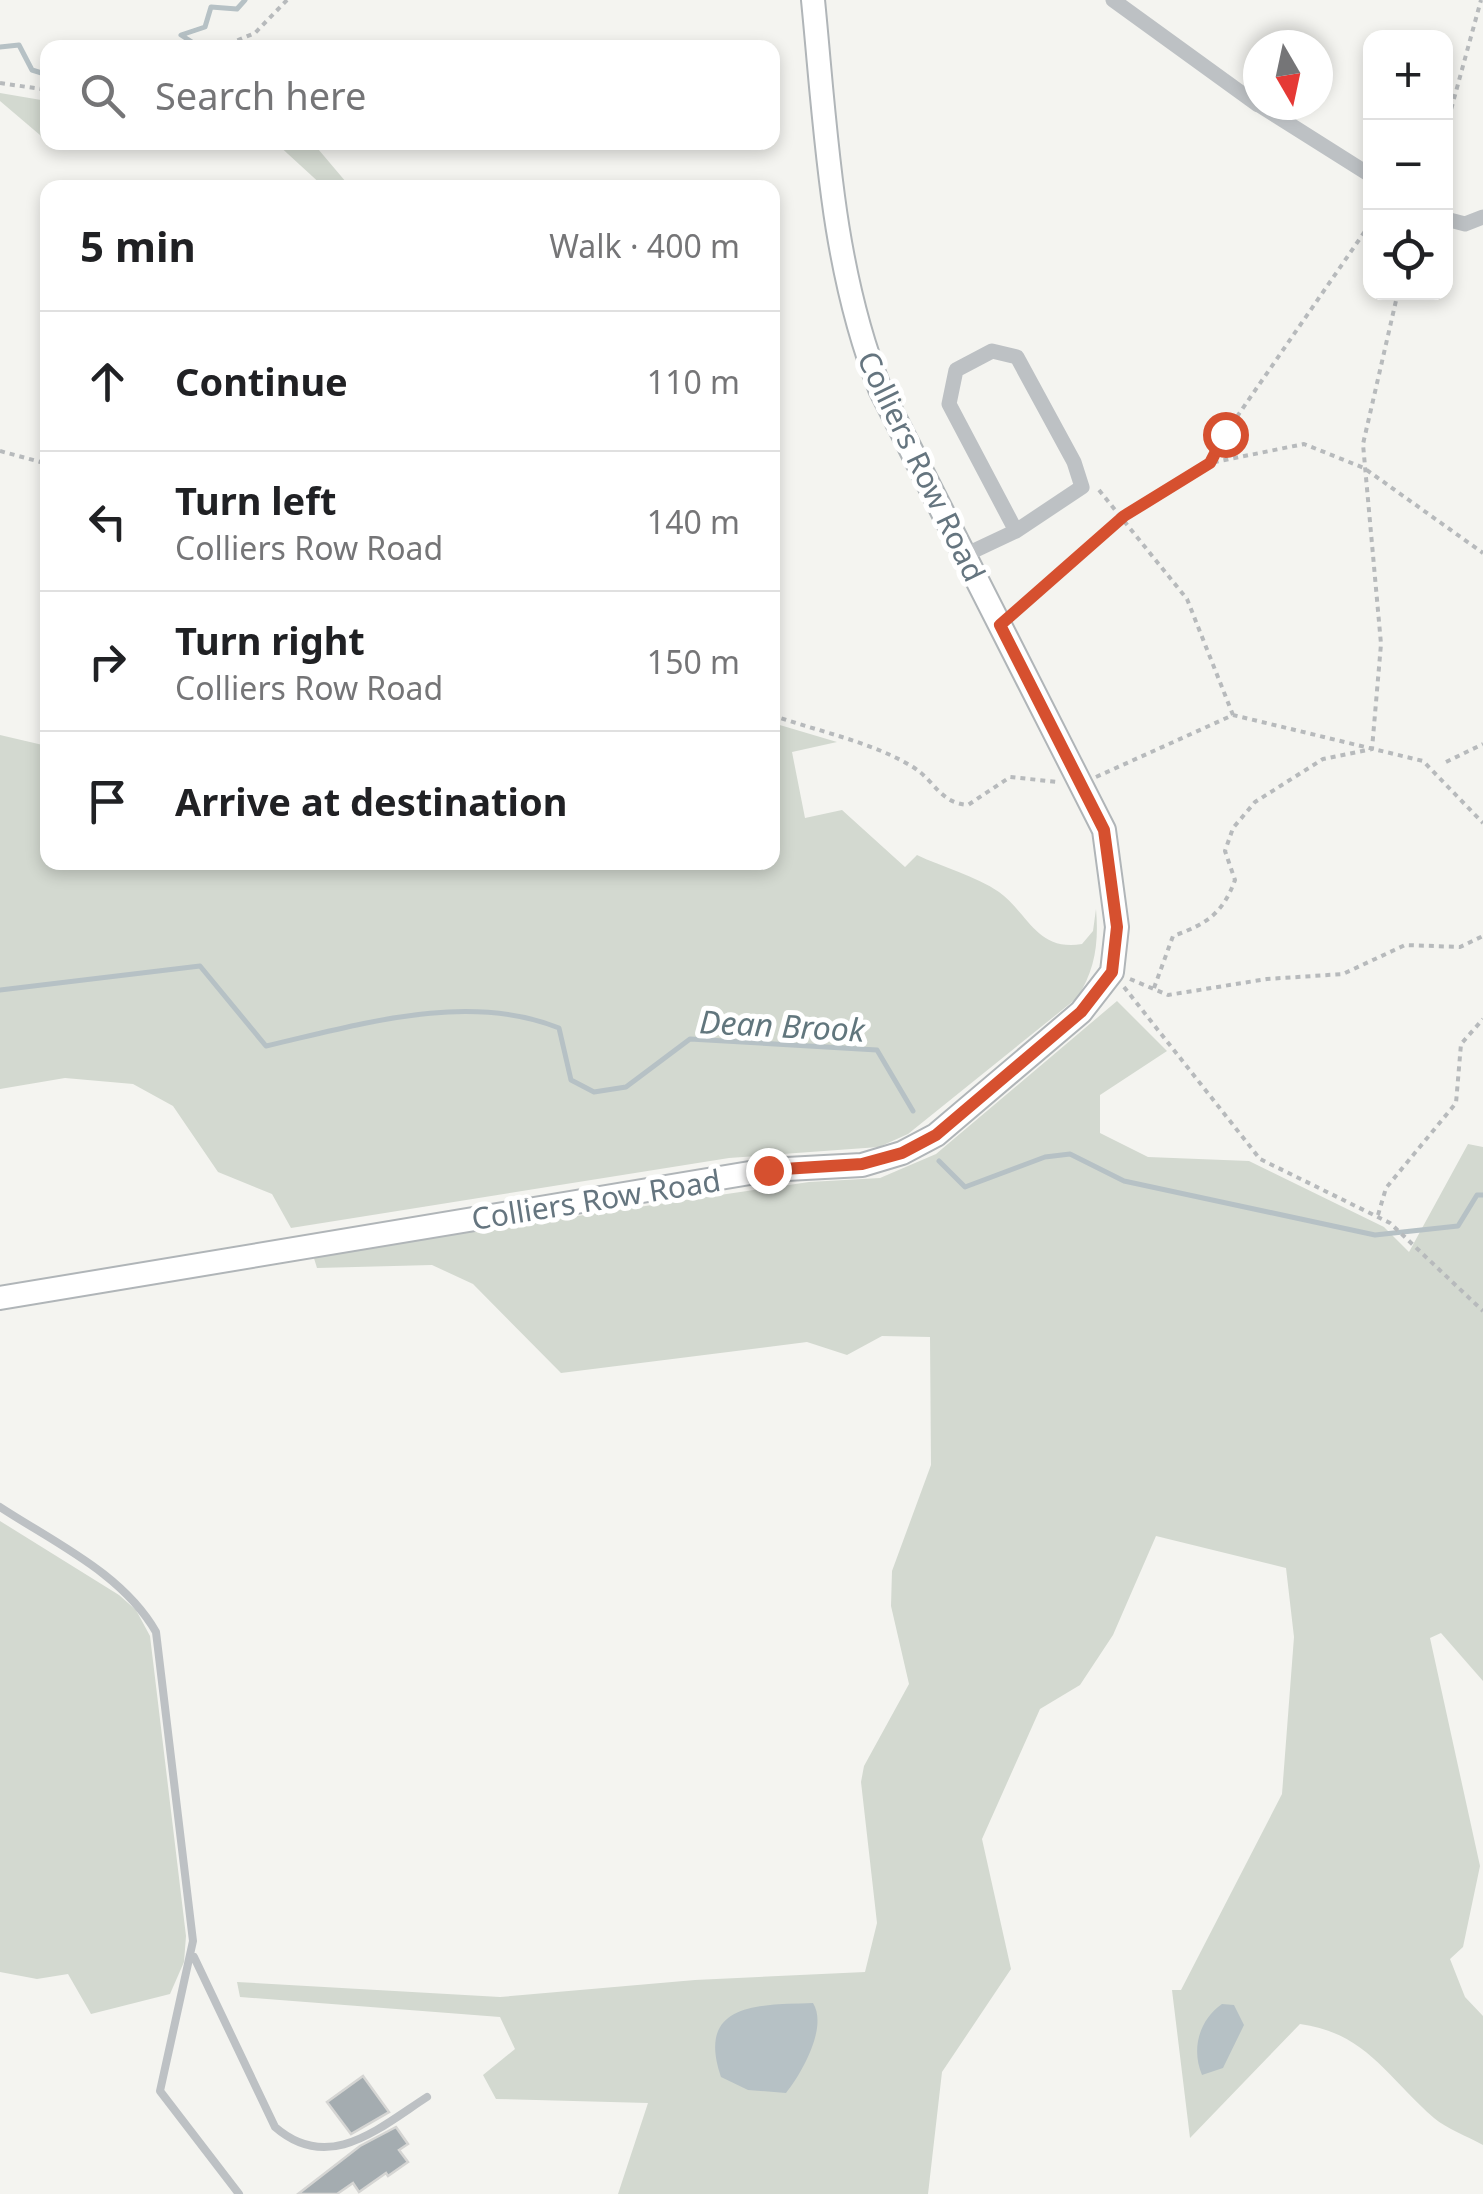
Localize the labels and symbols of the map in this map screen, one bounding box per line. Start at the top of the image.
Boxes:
north arrow [1243,30,1333,120]
street label: Colliers Row Road [848,344,996,588]
route start [1203,412,1249,458]
water label: Dean Brook [698,999,867,1051]
route end [746,1148,792,1194]
street label: Colliers Row Road [469,1159,723,1239]

